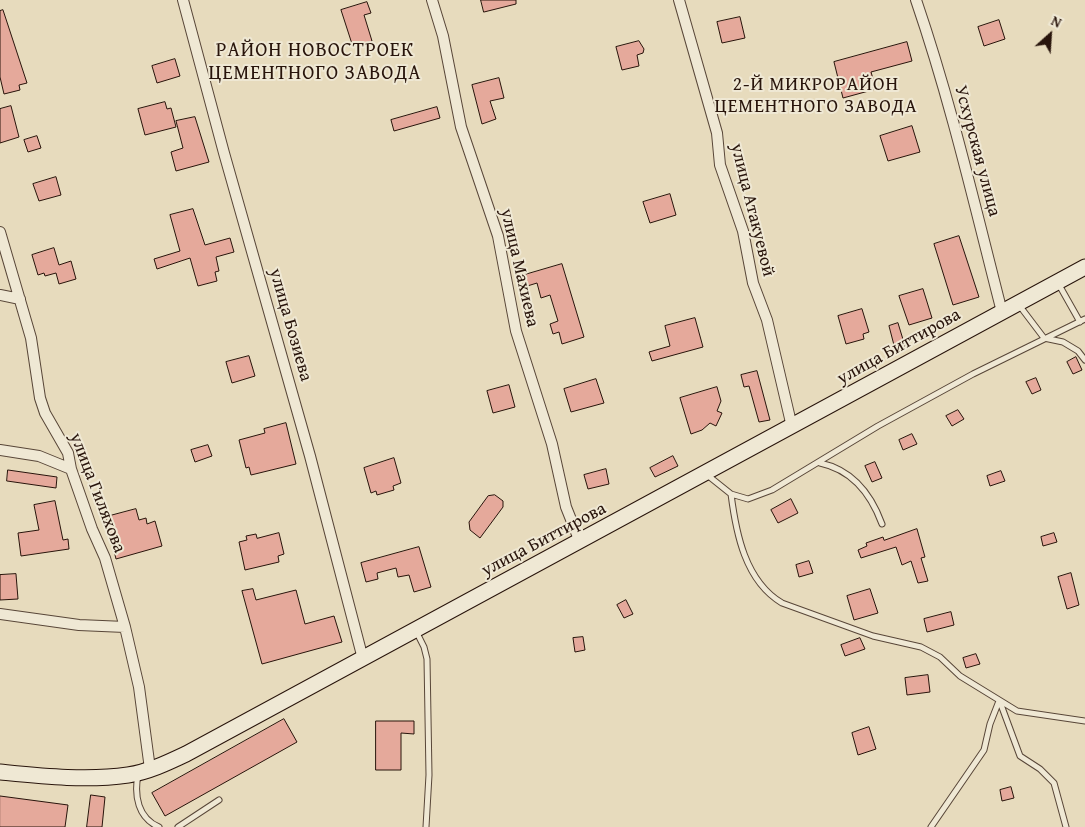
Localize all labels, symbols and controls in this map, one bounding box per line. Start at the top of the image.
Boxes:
north arrow [1025,10,1075,60]
text: N [1048,10,1065,33]
district label: РАЙОН НОВОСТРОЕК ЦЕМЕНТНОГО ЗАВОДА [206,39,424,86]
district label: 2-Й МИКРОРАЙОН ЦЕМЕНТНОГО ЗАВОДА [712,74,920,118]
street label: Усхурская улица [949,83,1005,219]
street label: улица Атакуевой [725,141,779,279]
street label: улица Махиева [495,207,543,329]
street label: улица Бозиева [264,266,316,384]
street label: улица Биттирова [834,304,964,390]
street label: улица Гиляхова [64,430,130,556]
street label: улица Биттирова [478,498,610,582]

